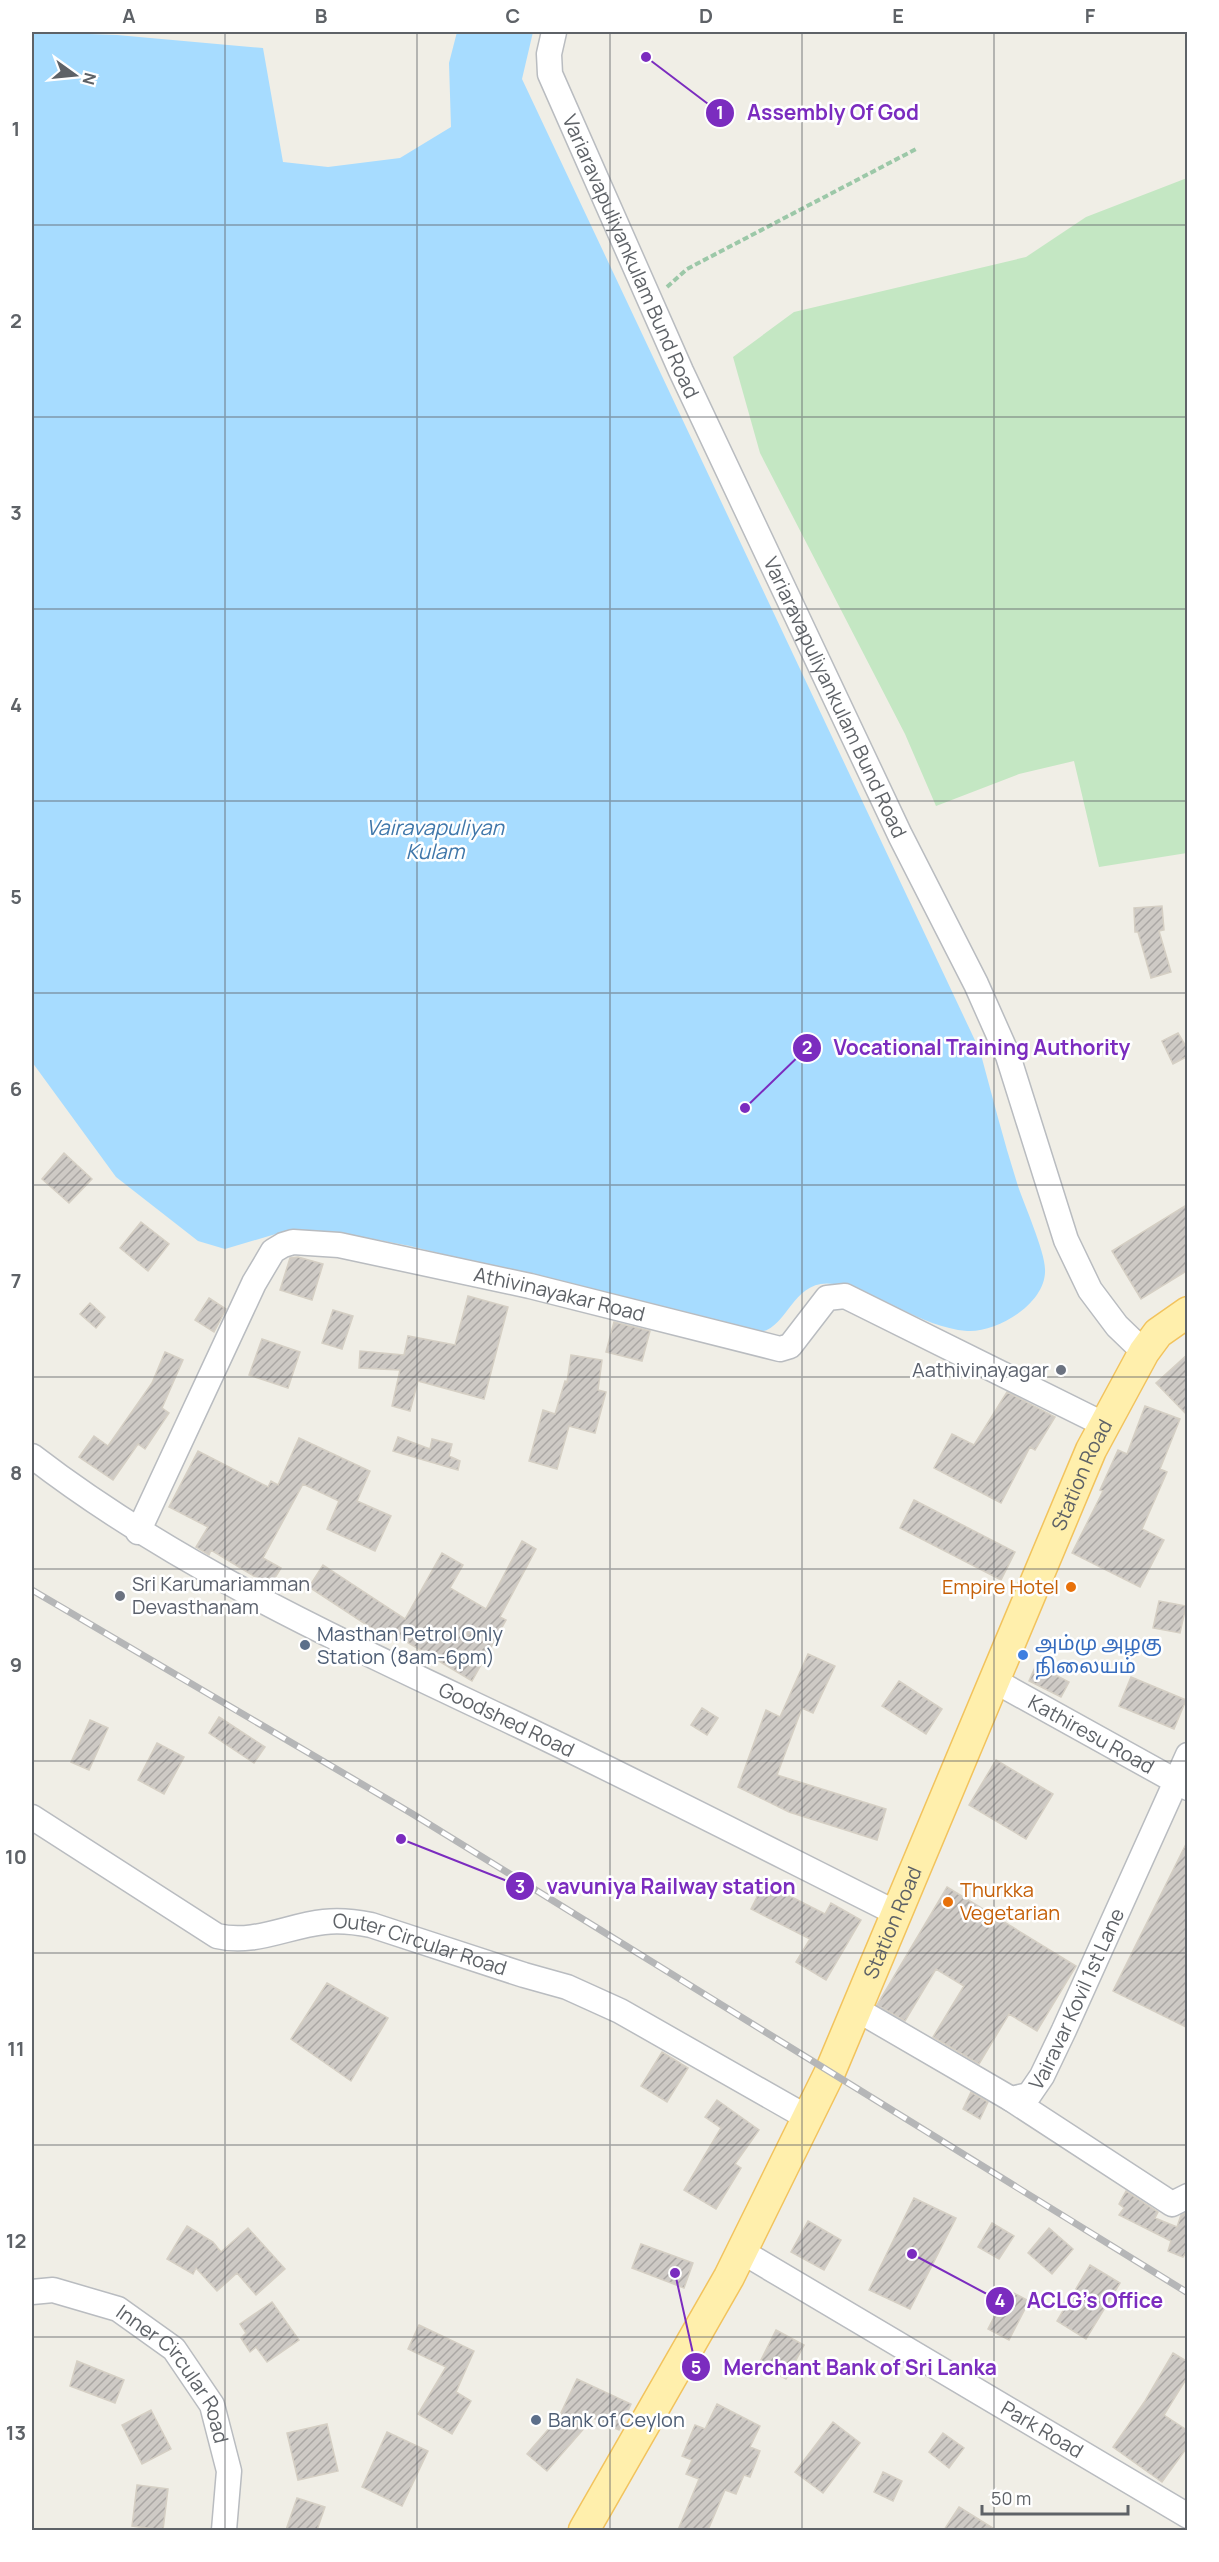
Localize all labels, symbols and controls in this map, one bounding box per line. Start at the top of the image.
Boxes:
text: A [122,2,136,29]
text: B [315,2,328,29]
text: C [506,2,520,29]
text: D [699,2,713,29]
text: E [892,2,904,29]
text: F [1085,2,1096,29]
north arrow [45,45,105,105]
text: N [77,70,102,87]
callout: Assembly Of God [705,93,931,132]
text: Assembly Of God [747,98,919,126]
text: 1 [716,100,724,124]
street label: Variaravapuliyankulam Bund Road [557,110,706,402]
text: 1 [12,115,20,142]
text: 2 [10,307,22,334]
text: 3 [10,499,22,526]
street label: Variaravapuliyankulam Bund Road [758,552,913,842]
text: 4 [10,691,22,718]
water label: Vairavapuliyan Kulam [366,813,505,865]
text: 5 [10,883,22,910]
callout: Vocational Training Authority [792,1029,1143,1068]
text: Vocational Training Authority [834,1033,1131,1061]
text: 2 [802,1035,812,1059]
text: 6 [10,1075,22,1102]
street label: Athivinayakar Road [472,1260,648,1327]
text: 7 [11,1267,21,1294]
place label: Aathivinayagar [912,1356,1049,1383]
marker: Aathivinayagar [1054,1363,1068,1377]
street label: Station Road [1045,1414,1118,1535]
text: 8 [10,1459,22,1486]
place label: Sri Karumariamman Devasthanam [132,1570,310,1620]
place label: Empire Hotel [942,1573,1059,1600]
marker: Empire Hotel [1064,1580,1078,1594]
marker: Sri Karumariamman Devasthanam [113,1589,127,1603]
place label: Masthan Petrol Only Station (8am-6pm) [317,1620,504,1670]
place label: அம்மு அழகு நிலையம் [1035,1629,1162,1680]
marker: Masthan Petrol Only Station (8am-6pm) [298,1638,312,1652]
marker: அம்மு அழகு நிலையம் [1016,1648,1030,1662]
text: 9 [10,1651,22,1678]
street label: Goodshed Road [435,1675,579,1763]
street label: Kathiresu Road [1024,1688,1159,1780]
text: 10 [5,1843,27,1870]
street label: Station Road [857,1862,928,1983]
callout: vavuniya Railway station [505,1867,808,1906]
text: vavuniya Railway station [546,1872,796,1900]
text: 3 [515,1874,525,1898]
place label: Thurkka Vegetarian [960,1876,1060,1926]
marker: Thurkka Vegetarian [941,1895,955,1909]
street label: Vairavar Kovil 1st Lane [1022,1904,1130,2095]
street label: Outer Circular Road [333,1907,510,1981]
text: 11 [7,2035,25,2062]
text: 12 [6,2227,26,2254]
callout: ACLG's Office [985,2281,1175,2320]
text: ACLG's Office [1027,2286,1163,2314]
text: 4 [995,2288,1006,2312]
street label: Inner Circular Road [111,2298,235,2446]
callout: Merchant Bank of Sri Lanka [681,2348,1009,2387]
text: Merchant Bank of Sri Lanka [723,2353,997,2381]
text: 5 [691,2355,701,2379]
street label: Park Road [996,2394,1088,2464]
place label: Bank of Ceylon [548,2406,685,2433]
marker: Bank of Ceylon [529,2413,543,2427]
text: 13 [6,2419,26,2446]
scale bar [982,2478,1128,2516]
text: 50 m [991,2486,1031,2510]

